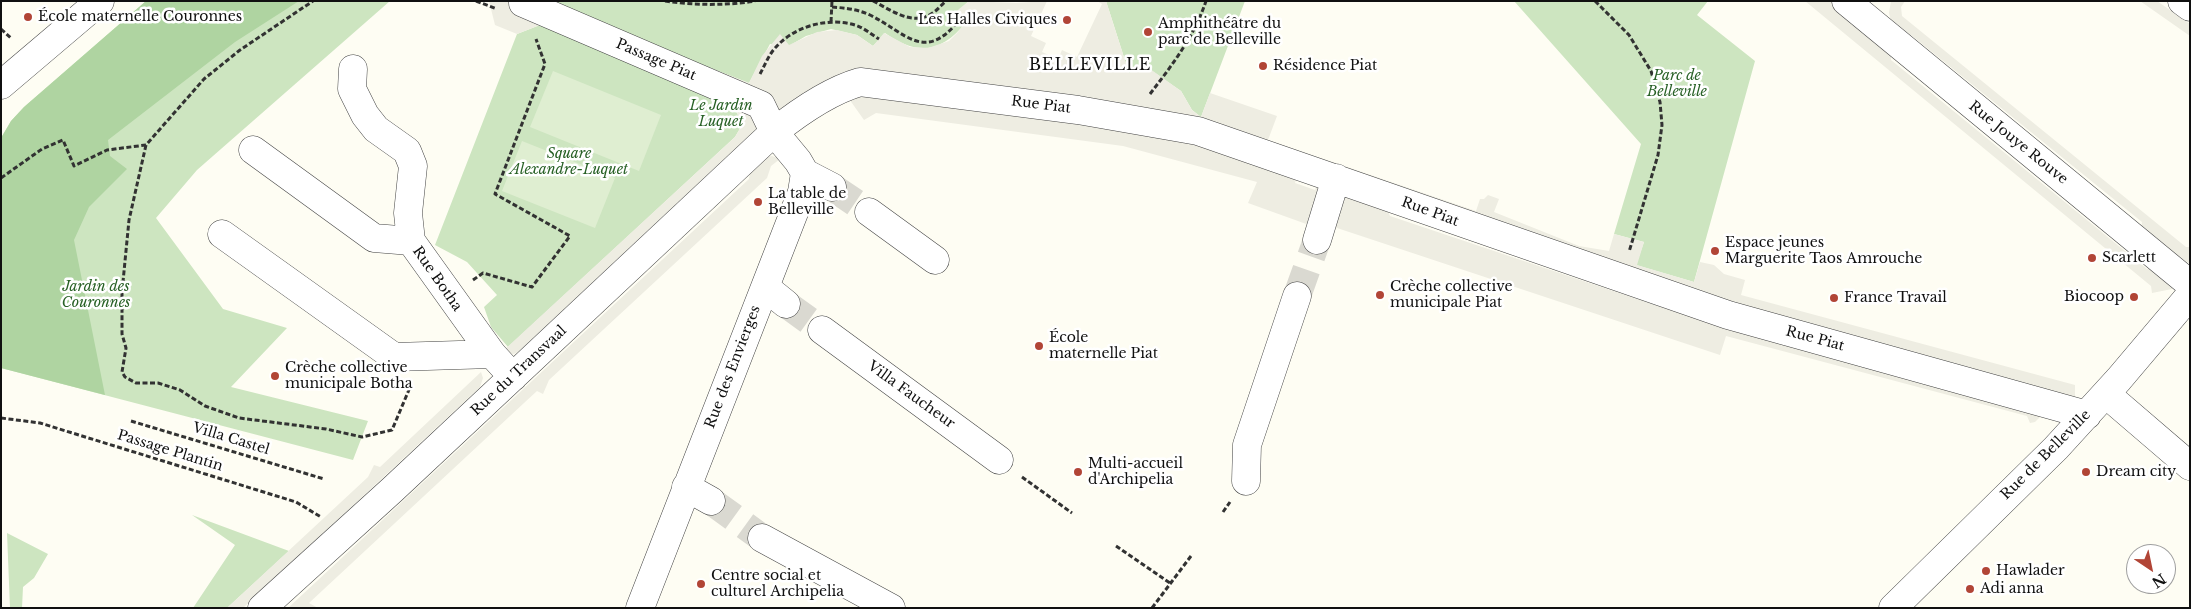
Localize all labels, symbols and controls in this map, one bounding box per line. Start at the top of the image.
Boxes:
place label: École maternelle Couronnes [38,9,242,25]
marker: École maternelle Couronnes [22,11,34,23]
place label: Les Halles Civiques [918,12,1057,28]
marker: Les Halles Civiques [1061,14,1073,26]
place label: Amphithéâtre du parc de Belleville [1158,16,1281,48]
marker: Amphithéâtre du parc de Belleville [1142,26,1154,38]
street label: Passage Piat [613,36,699,84]
district label: BELLEVILLE [1027,55,1153,75]
place label: Résidence Piat [1273,58,1377,74]
marker: Résidence Piat [1257,60,1269,72]
park label: Parc de Belleville [1647,68,1707,100]
street label: Rue Piat [1010,93,1072,117]
park label: Le Jardin Luquet [689,98,753,130]
street label: Rue Jouye Rouve [1965,98,2071,188]
park label: Square Alexandre-Luquet [510,146,628,178]
place label: La table de Belleville [768,186,846,218]
street label: Rue Piat [1399,194,1461,230]
marker: La table de Belleville [752,196,764,208]
place label: Espace jeunes Marguerite Taos Amrouche [1725,235,1922,268]
street label: Rue Botha [409,243,465,315]
marker: Espace jeunes Marguerite Taos Amrouche [1709,245,1721,257]
place label: Scarlett [2102,250,2156,266]
marker: Scarlett [2086,252,2098,264]
park label: Jardin des Couronnes [62,279,130,312]
place label: Crèche collective municipale Piat [1390,279,1512,312]
marker: Crèche collective municipale Piat [1374,289,1386,301]
place label: Biocoop [2064,289,2124,305]
place label: France Travail [1844,290,1947,306]
marker: Biocoop [2128,291,2140,303]
marker: France Travail [1828,292,1840,304]
street label: Rue des Envierges [702,303,764,431]
street label: Rue du Transvaal [468,322,570,420]
street label: Rue Piat [1784,323,1846,355]
place label: École maternelle Piat [1049,330,1158,362]
marker: École maternelle Piat [1033,340,1045,352]
street label: Villa Faucheur [864,358,958,432]
place label: Crèche collective municipale Botha [285,360,413,392]
marker: Crèche collective municipale Botha [269,370,281,382]
street label: Rue de Belleville [1998,407,2094,503]
street label: Villa Castel [190,419,272,459]
street label: Passage Plantin [115,427,225,475]
place label: Multi-accueil d'Archipelia [1088,456,1183,488]
place label: Dream city [2096,464,2176,480]
marker: Multi-accueil d'Archipelia [1072,466,1084,478]
marker: Dream city [2080,466,2092,478]
north arrow [2126,544,2176,594]
place label: Hawlader [1996,563,2065,579]
marker: Hawlader [1980,565,1992,577]
place label: Centre social et culturel Archipelia [711,568,844,600]
text: N [2148,569,2169,592]
marker: Centre social et culturel Archipelia [695,578,707,590]
place label: Adi anna [1980,581,2044,597]
marker: Adi anna [1964,583,1976,595]

